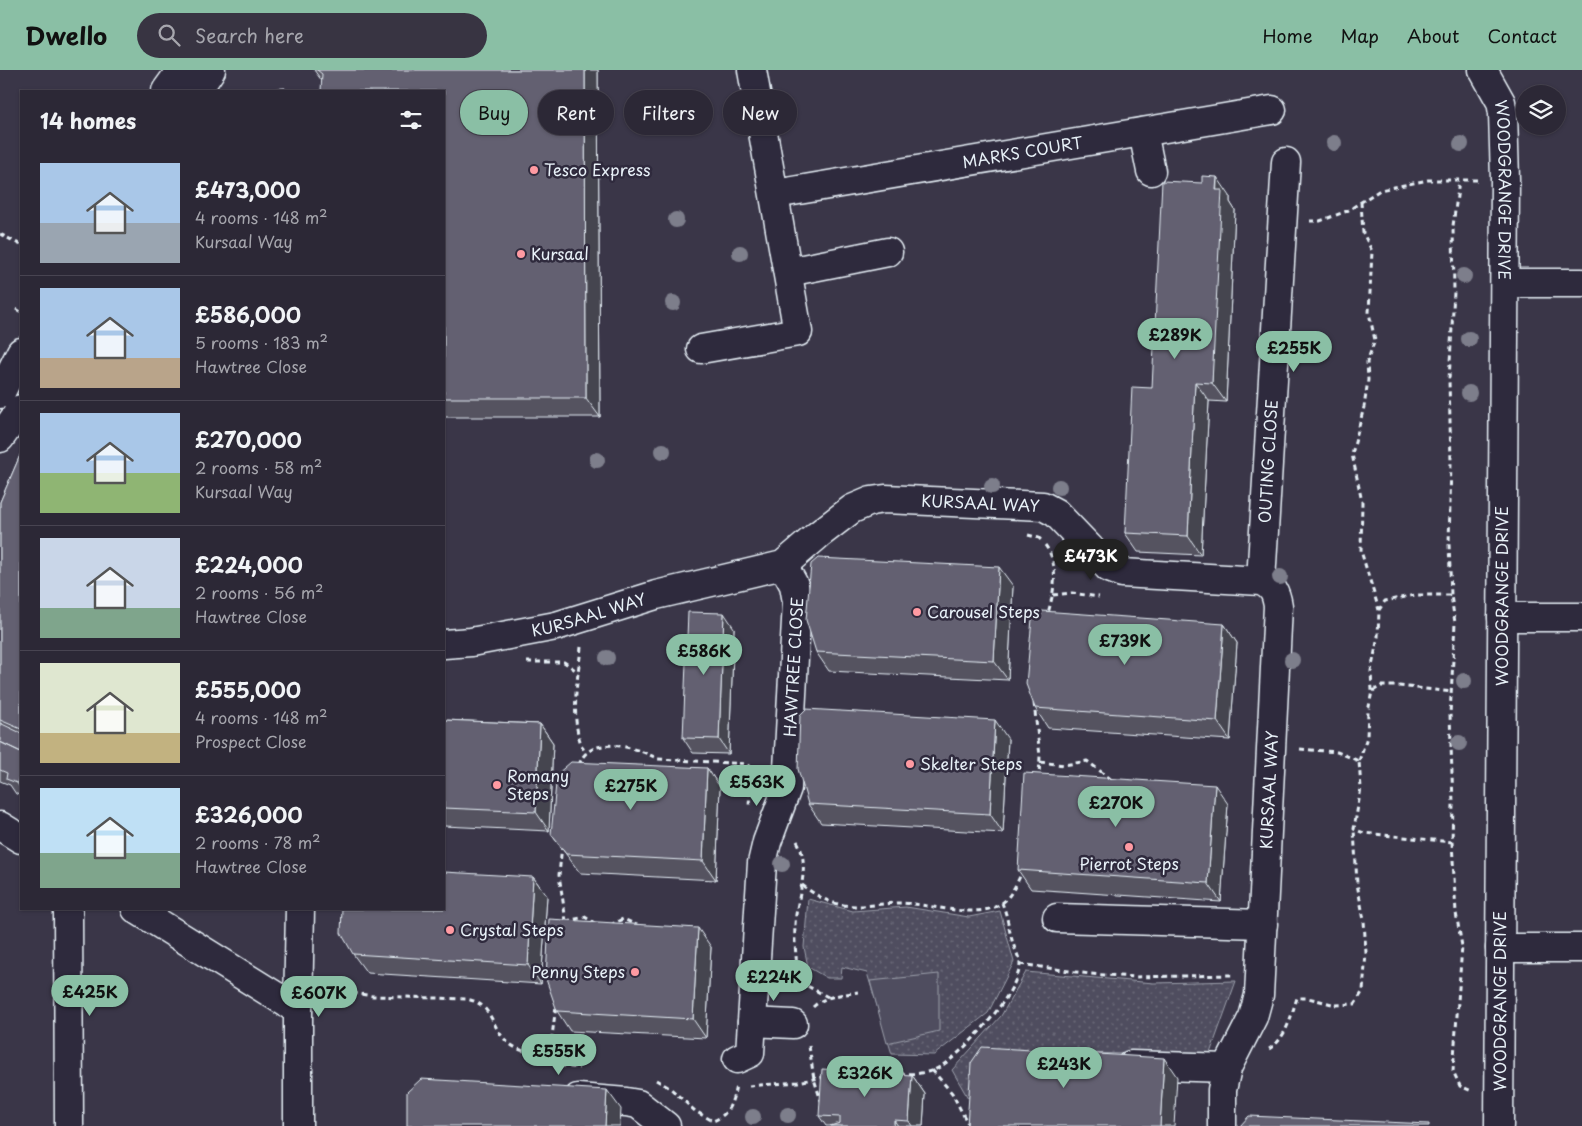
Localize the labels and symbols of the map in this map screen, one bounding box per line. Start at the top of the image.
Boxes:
street label: WOODGRANGE DRIVE [1490,98,1518,280]
street label: MARKS COURT [960,129,1084,173]
place label: Tesco Express [544,157,651,181]
marker: Tesco Express [528,164,540,176]
place label: Kursaal [531,241,589,265]
marker: Kursaal [515,248,527,260]
pin: £289K [1140,318,1210,360]
pin: £255K [1259,330,1329,373]
street label: OUTING CLOSE [1251,399,1283,524]
street label: KURSAAL WAY [921,488,1040,517]
street label: WOODGRANGE DRIVE [1489,506,1513,686]
pin: £473K [1056,538,1126,581]
street label: KURSAAL WAY [529,586,649,641]
street label: HAWTREE CLOSE [777,596,808,738]
place label: Carousel Steps [927,599,1040,623]
marker: Carousel Steps [911,606,923,618]
pin: £739K [1090,624,1160,666]
pin: £586K [669,634,739,676]
street label: KURSAAL WAY [1253,730,1283,850]
place label: Skelter Steps [920,751,1022,775]
marker: Skelter Steps [904,758,916,770]
place label: Romany Steps [507,763,569,805]
pin: £563K [722,764,792,807]
pin: £275K [596,768,666,811]
marker: Romany Steps [491,779,503,791]
pin: £270K [1081,786,1151,828]
marker: Pierrot Steps [1123,841,1135,853]
place label: Pierrot Steps [1079,851,1179,875]
street label: WOODGRANGE DRIVE [1487,911,1511,1091]
place label: Crystal Steps [460,917,564,941]
marker: Crystal Steps [444,924,456,936]
place label: Penny Steps [531,959,625,983]
pin: £224K [739,960,809,1002]
marker: Penny Steps [629,966,641,978]
pin: £425K [55,974,125,1017]
pin: £607K [284,976,354,1018]
pin: £555K [524,1034,594,1076]
pin: £243K [1029,1046,1099,1089]
pin: £326K [830,1056,900,1098]

